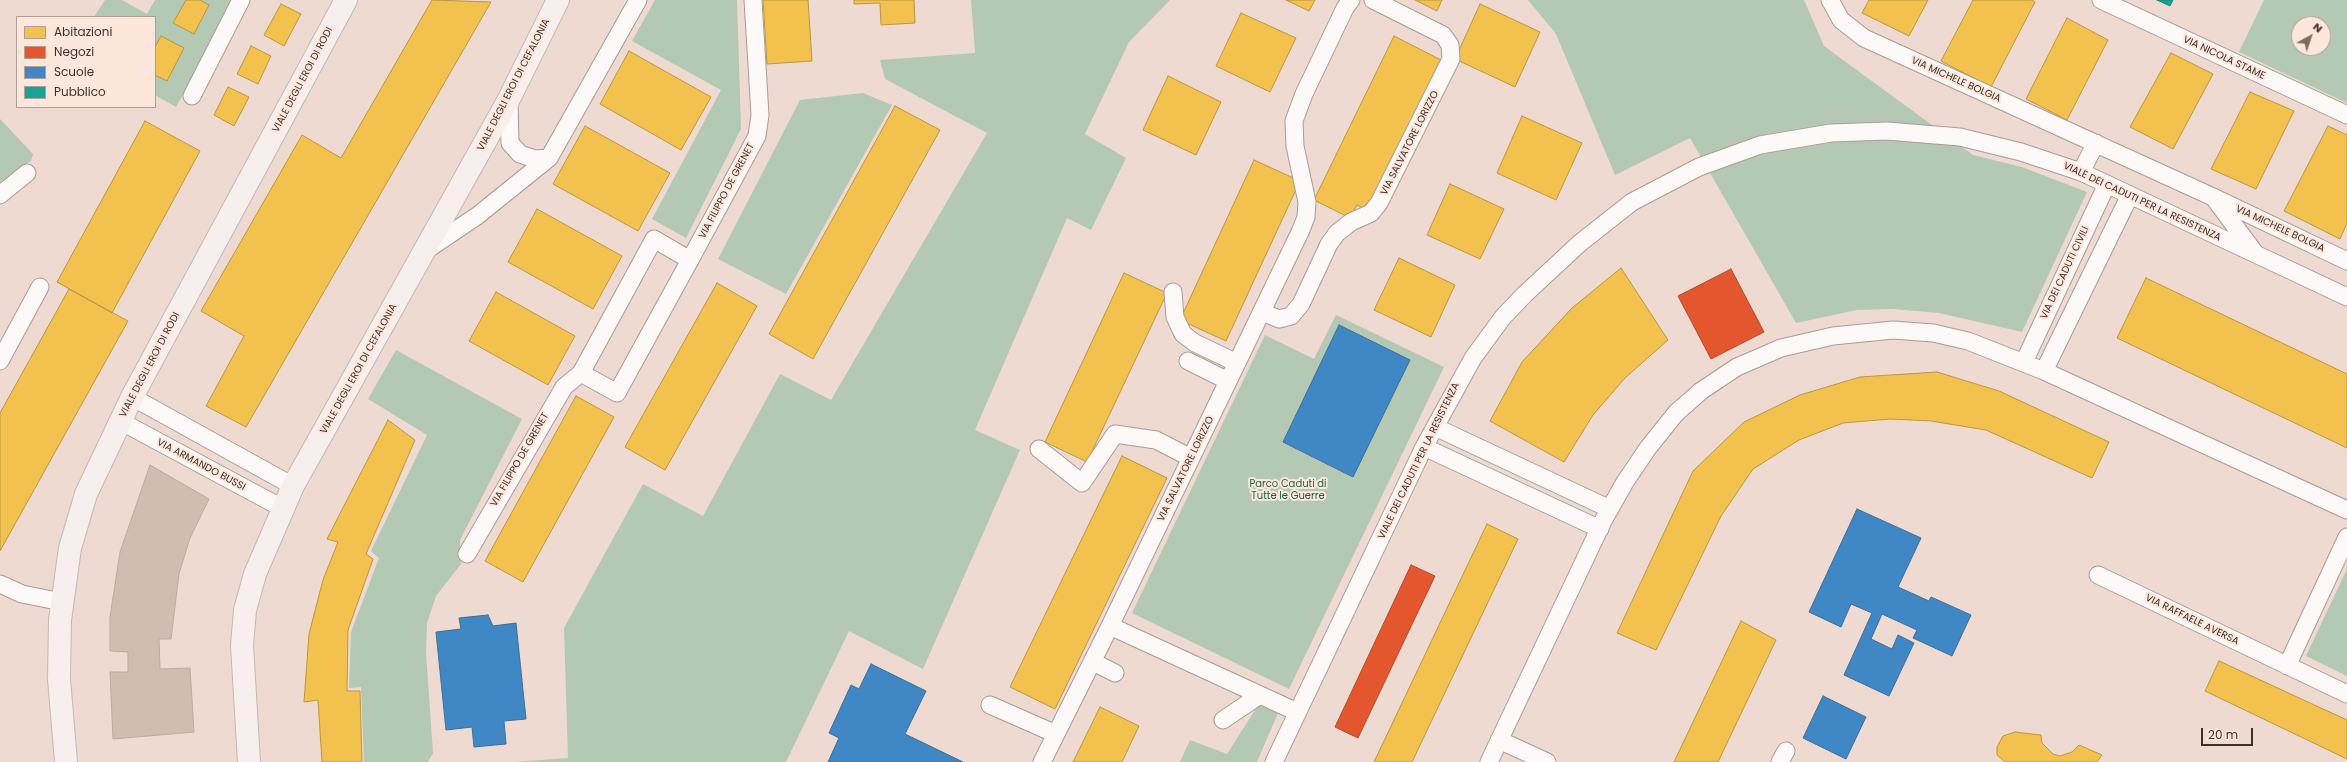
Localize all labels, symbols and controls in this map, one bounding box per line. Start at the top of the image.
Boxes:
legend [16,16,156,108]
north arrow [2291,16,2331,56]
street label: VIALE DEGLI EROI DI CEFALONIA [475,17,553,153]
text: N [2310,19,2326,36]
text: Abitazioni [54,23,112,40]
street label: VIALE DEGLI EROI DI RODI [270,25,336,135]
street label: VIA NICOLA STAME [2181,34,2267,82]
text: Negozi [54,43,94,60]
street label: VIA MICHELE BOLGIA [1909,55,2003,105]
text: Scuole [54,63,94,80]
text: Pubblico [54,83,106,100]
street label: VIA SALVATORE LORIZZO [1378,89,1442,197]
street label: VIA FILIPPO DE GRENET [697,141,757,241]
street label: VIALE DEI CADUTI PER LA RESISTENZA [2061,160,2223,244]
street label: VIA MICHELE BOLGIA [2234,203,2326,255]
street label: VIA DEI CADUTI CIVILI [2038,225,2092,321]
street label: VIALE DEGLI EROI DI CEFALONIA [318,302,400,436]
street label: VIALE DEGLI EROI DI RODI [117,310,183,420]
street label: VIALE DEI CADUTI PER LA RESISTENZA [1376,381,1462,541]
street label: VIA FILIPPO DE GRENET [488,411,552,509]
street label: VIA SALVATORE LORIZZO [1155,414,1217,524]
street label: VIA ARMANDO BUSSI [155,437,247,493]
park label: Parco Caduti di Tutte le Guerre [1249,478,1327,502]
street label: VIA RAFFAELE AVERSA [2143,592,2241,648]
scale bar [2203,720,2255,746]
text: 20 m [2208,726,2238,743]

